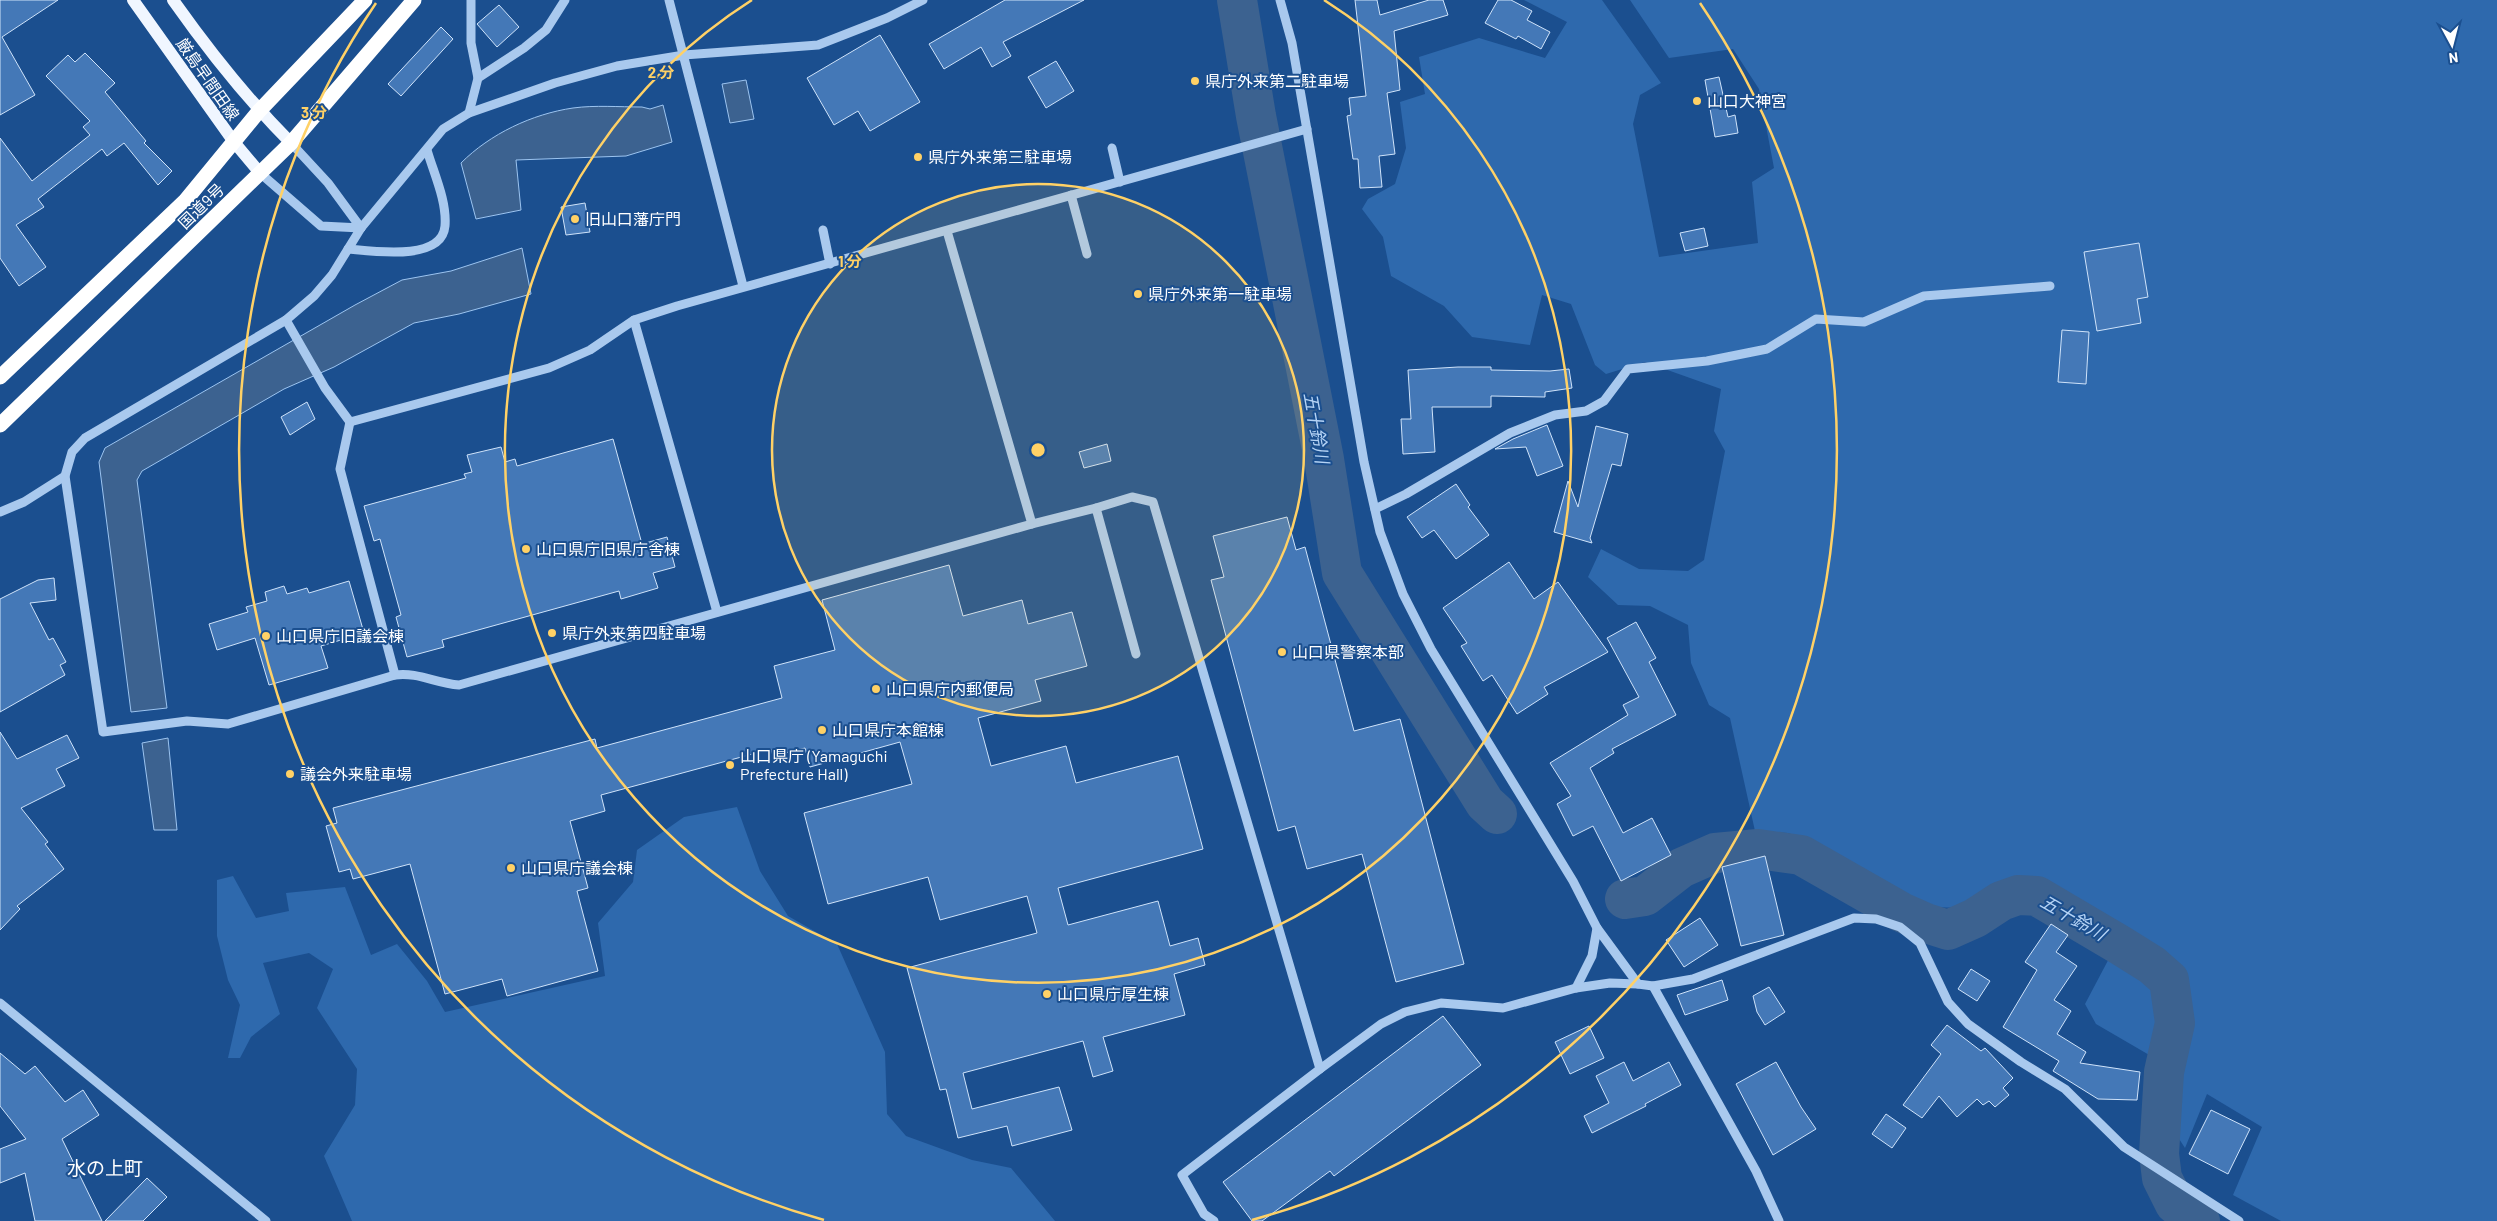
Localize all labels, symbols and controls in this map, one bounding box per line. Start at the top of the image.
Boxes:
north arrow [2427,20,2477,70]
street label: 厳島早間田線 [173,34,244,123]
text: N [2448,49,2459,67]
text: 2 分 [648,63,674,81]
place label: 県庁外来第二駐車場 [1205,71,1349,90]
marker: 県庁外来第二駐車場 [1189,75,1201,87]
place label: 山口大神宮 [1707,91,1787,110]
marker: 山口大神宮 [1691,95,1703,107]
text: 3 分 [301,103,327,121]
place label: 県庁外来第三駐車場 [928,147,1072,166]
marker: 県庁外来第三駐車場 [912,151,924,163]
street label: 国道9号 [174,179,228,232]
place label: 旧山口藩庁門 [585,209,681,228]
marker: 旧山口藩庁門 [569,213,581,225]
text: 1 分 [838,252,862,270]
place label: 県庁外来第一駐車場 [1148,284,1292,303]
marker: 県庁外来第一駐車場 [1132,288,1144,300]
water label: 五十鈴川 [1300,390,1334,467]
centre of rings [1029,441,1047,459]
place label: 山口県庁旧県庁舎棟 [536,539,680,558]
marker: 山口県庁旧県庁舎棟 [520,543,532,555]
place label: 県庁外来第四駐車場 [562,623,706,642]
place label: 山口県庁旧議会棟 [276,626,404,645]
marker: 県庁外来第四駐車場 [546,627,558,639]
marker: 山口県庁旧議会棟 [260,630,272,642]
place label: 山口県警察本部 [1292,642,1404,661]
marker: 山口県警察本部 [1276,646,1288,658]
place label: 山口県庁内郵便局 [886,679,1014,698]
marker: 山口県庁内郵便局 [870,683,882,695]
place label: 山口県庁本館棟 [832,720,944,739]
marker: 山口県庁本館棟 [816,724,828,736]
place label: 山口県庁 (Yamaguchi Prefecture Hall) [740,746,887,783]
marker: 山口県庁 (Yamaguchi Prefecture Hall) [724,759,736,771]
place label: 議会外来駐車場 [300,764,412,783]
marker: 議会外来駐車場 [284,768,296,780]
place label: 山口県庁議会棟 [521,858,633,877]
marker: 山口県庁議会棟 [505,862,517,874]
water label: 五十鈴川 [2037,890,2112,946]
place label: 山口県庁厚生棟 [1057,984,1169,1003]
marker: 山口県庁厚生棟 [1041,988,1053,1000]
district label: 水の上町 [67,1156,143,1179]

